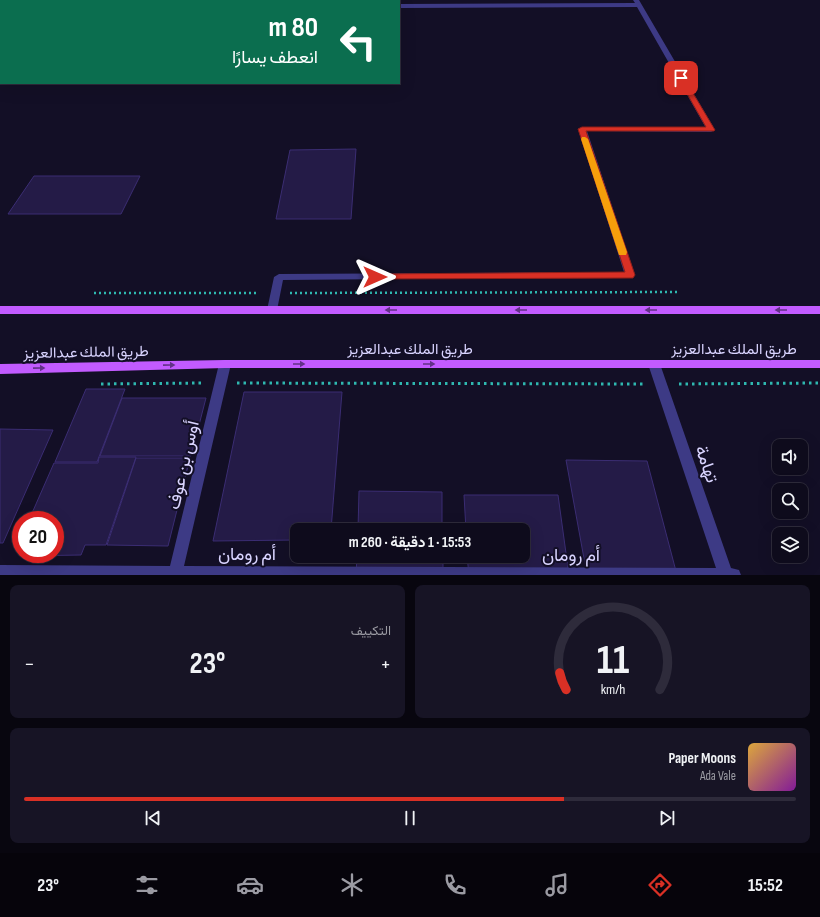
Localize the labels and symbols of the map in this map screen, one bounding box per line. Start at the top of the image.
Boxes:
pin [664,61,698,95]
position arrow [354,256,396,298]
one-way arrow [384,307,397,313]
one-way arrow [514,307,527,313]
one-way arrow [644,307,657,313]
one-way arrow [774,307,787,313]
street label: طريق الملك عبدالعزيز [346,340,473,359]
street label: طريق الملك عبدالعزيز [670,340,797,359]
street label: طريق الملك عبدالعزيز [22,342,149,363]
one-way arrow [293,361,306,367]
one-way arrow [423,361,436,367]
one-way arrow [163,362,176,368]
one-way arrow [33,365,46,371]
street label: أوس بن عوف [163,419,204,512]
street label: تهامة [690,443,723,486]
speed limit sign: 20 [12,511,64,563]
street label: أم رومان [218,544,276,566]
street label: أم رومان [542,545,600,567]

